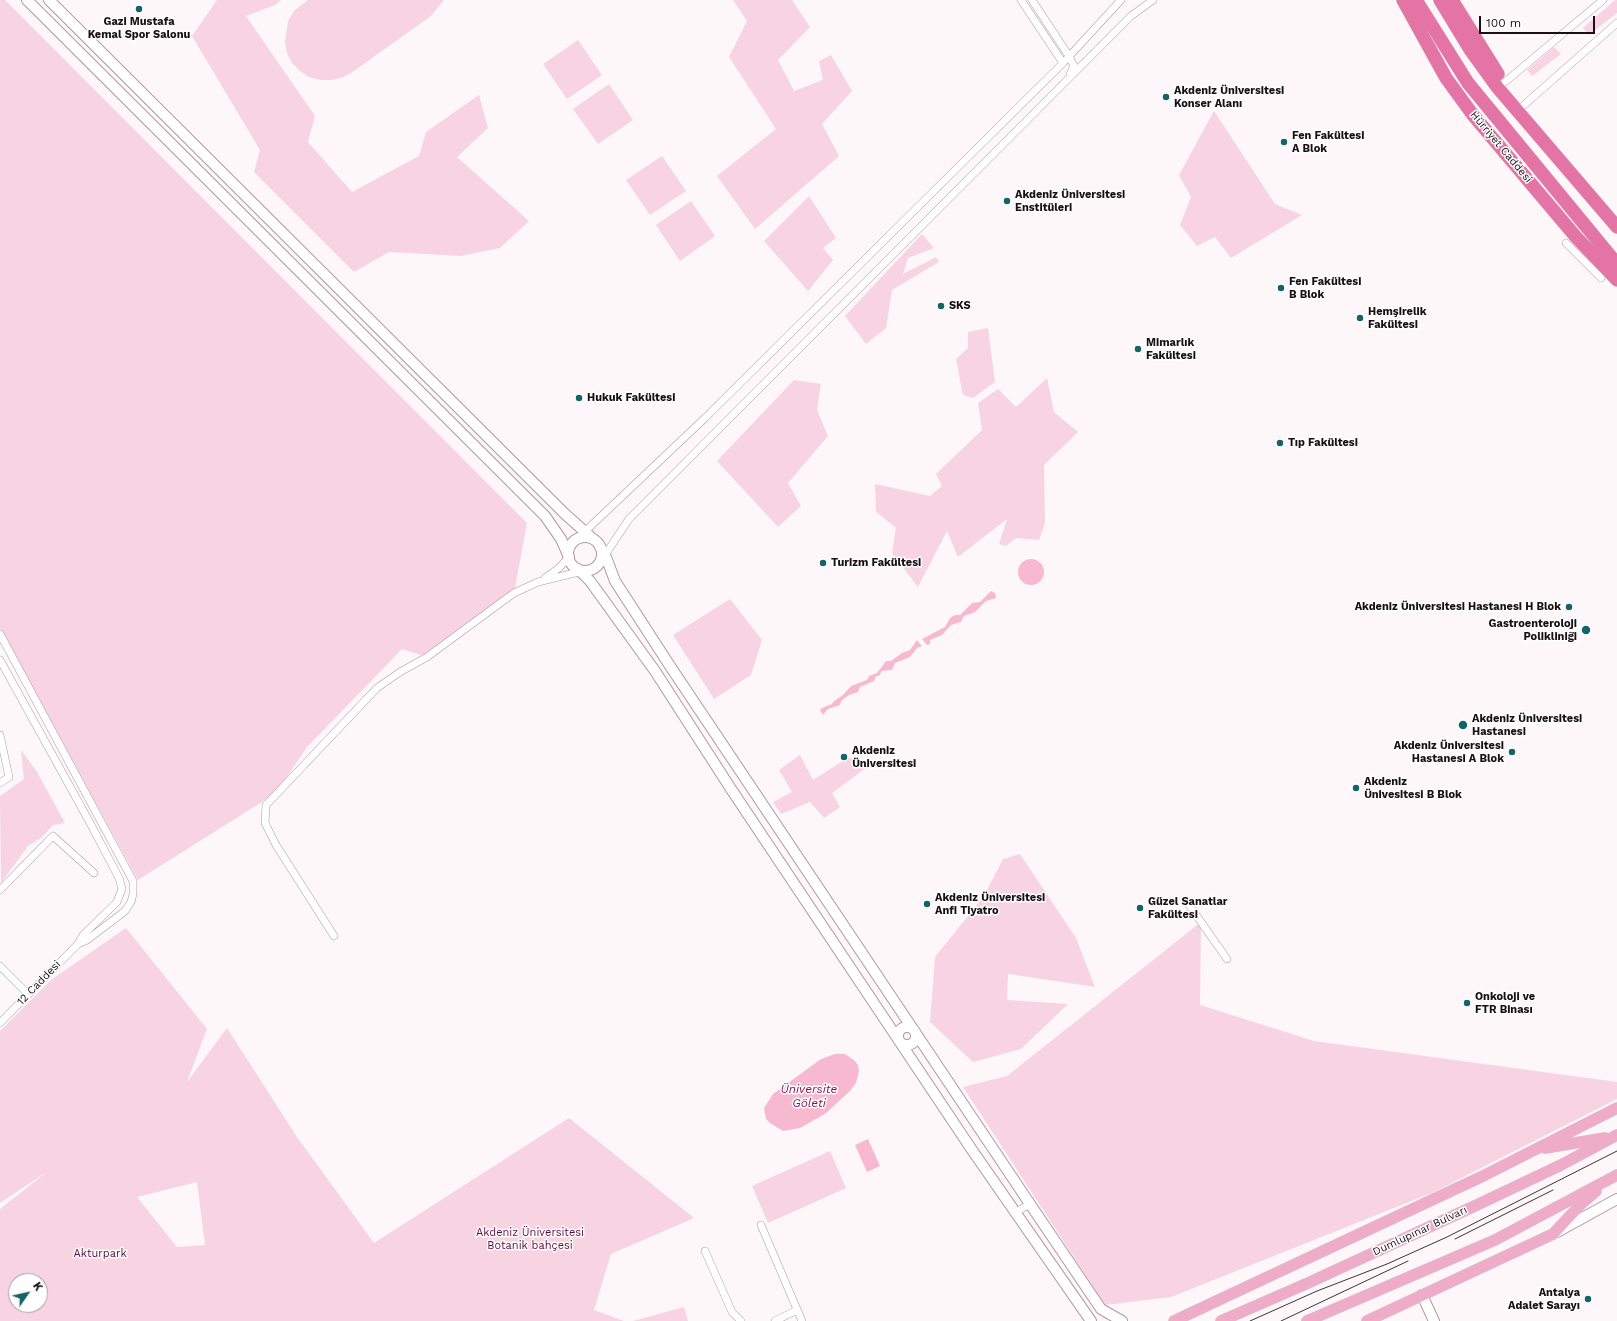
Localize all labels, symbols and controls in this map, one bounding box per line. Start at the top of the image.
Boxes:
marker: Gazi Mustafa Kemal Spor Salonu [134,4,144,14]
scale bar [1481,8,1597,34]
place label: Gazi Mustafa Kemal Spor Salonu [88,15,190,41]
text: 100 m [1486,16,1521,30]
place label: Akdeniz Üniversitesi Konser Alanı [1174,84,1284,110]
marker: Akdeniz Üniversitesi Konser Alanı [1161,92,1171,102]
street label: Hürriyet Caddesi [1467,108,1535,186]
place label: Fen Fakültesi A Blok [1292,129,1364,155]
marker: Fen Fakültesi A Blok [1279,137,1289,147]
place label: Akdeniz Üniversitesi Enstitüleri [1015,188,1125,214]
marker: Akdeniz Üniversitesi Enstitüleri [1002,196,1012,206]
place label: Fen Fakültesi B Blok [1289,275,1361,301]
marker: Fen Fakültesi B Blok [1276,283,1286,293]
place label: SKS [949,299,971,313]
marker: SKS [936,301,946,311]
place label: Hemşirelik Fakültesi [1368,305,1427,331]
marker: Hemşirelik Fakültesi [1355,313,1365,323]
place label: Mimarlık Fakültesi [1146,336,1196,362]
marker: Mimarlık Fakültesi [1133,344,1143,354]
place label: Hukuk Fakültesi [587,391,675,405]
marker: Hukuk Fakültesi [574,393,584,403]
place label: Tıp Fakültesi [1288,436,1358,450]
marker: Tıp Fakültesi [1275,438,1285,448]
place label: Turizm Fakültesi [831,556,921,570]
marker: Turizm Fakültesi [818,558,828,568]
place label: Akdeniz Üniversitesi Hastanesi H Blok [1355,600,1561,614]
marker: Akdeniz Üniversitesi Hastanesi H Blok [1564,602,1574,612]
place label: Gastroenteroloji Polikliniği [1489,617,1577,643]
marker: Gastroenteroloji Polikliniği [1580,624,1592,636]
place label: Akdeniz Üniversitesi Hastanesi [1472,712,1582,738]
marker: Akdeniz Üniversitesi Hastanesi [1457,719,1469,731]
place label: Akdeniz Üniversitesi Hastanesi A Blok [1394,739,1504,765]
place label: Akdeniz Üniversitesi [852,744,916,770]
marker: Akdeniz Üniversitesi Hastanesi A Blok [1507,747,1517,757]
marker: Akdeniz Üniversitesi [839,752,849,762]
place label: Akdeniz Ünivesitesi B Blok [1364,775,1462,801]
marker: Akdeniz Ünivesitesi B Blok [1351,783,1361,793]
place label: Akdeniz Üniversitesi Anfi Tiyatro [935,891,1045,917]
place label: Güzel Sanatlar Fakültesi [1148,895,1227,921]
marker: Akdeniz Üniversitesi Anfi Tiyatro [922,899,932,909]
marker: Güzel Sanatlar Fakültesi [1135,903,1145,913]
street label: 12 Caddesi [14,958,64,1008]
place label: Onkoloji ve FTR Binası [1475,990,1535,1016]
marker: Onkoloji ve FTR Binası [1462,998,1472,1008]
water label: Üniversite Göleti [781,1082,837,1110]
street label: Dumlupınar Bulvarı [1371,1203,1469,1259]
park label: Akdeniz Üniversitesi Botanik bahçesi [476,1226,584,1252]
park label: Akturpark [73,1247,127,1261]
north arrow [8,1273,48,1313]
text: K [30,1280,45,1293]
place label: Antalya Adalet Sarayı [1508,1286,1580,1312]
marker: Antalya Adalet Sarayı [1583,1294,1593,1304]

